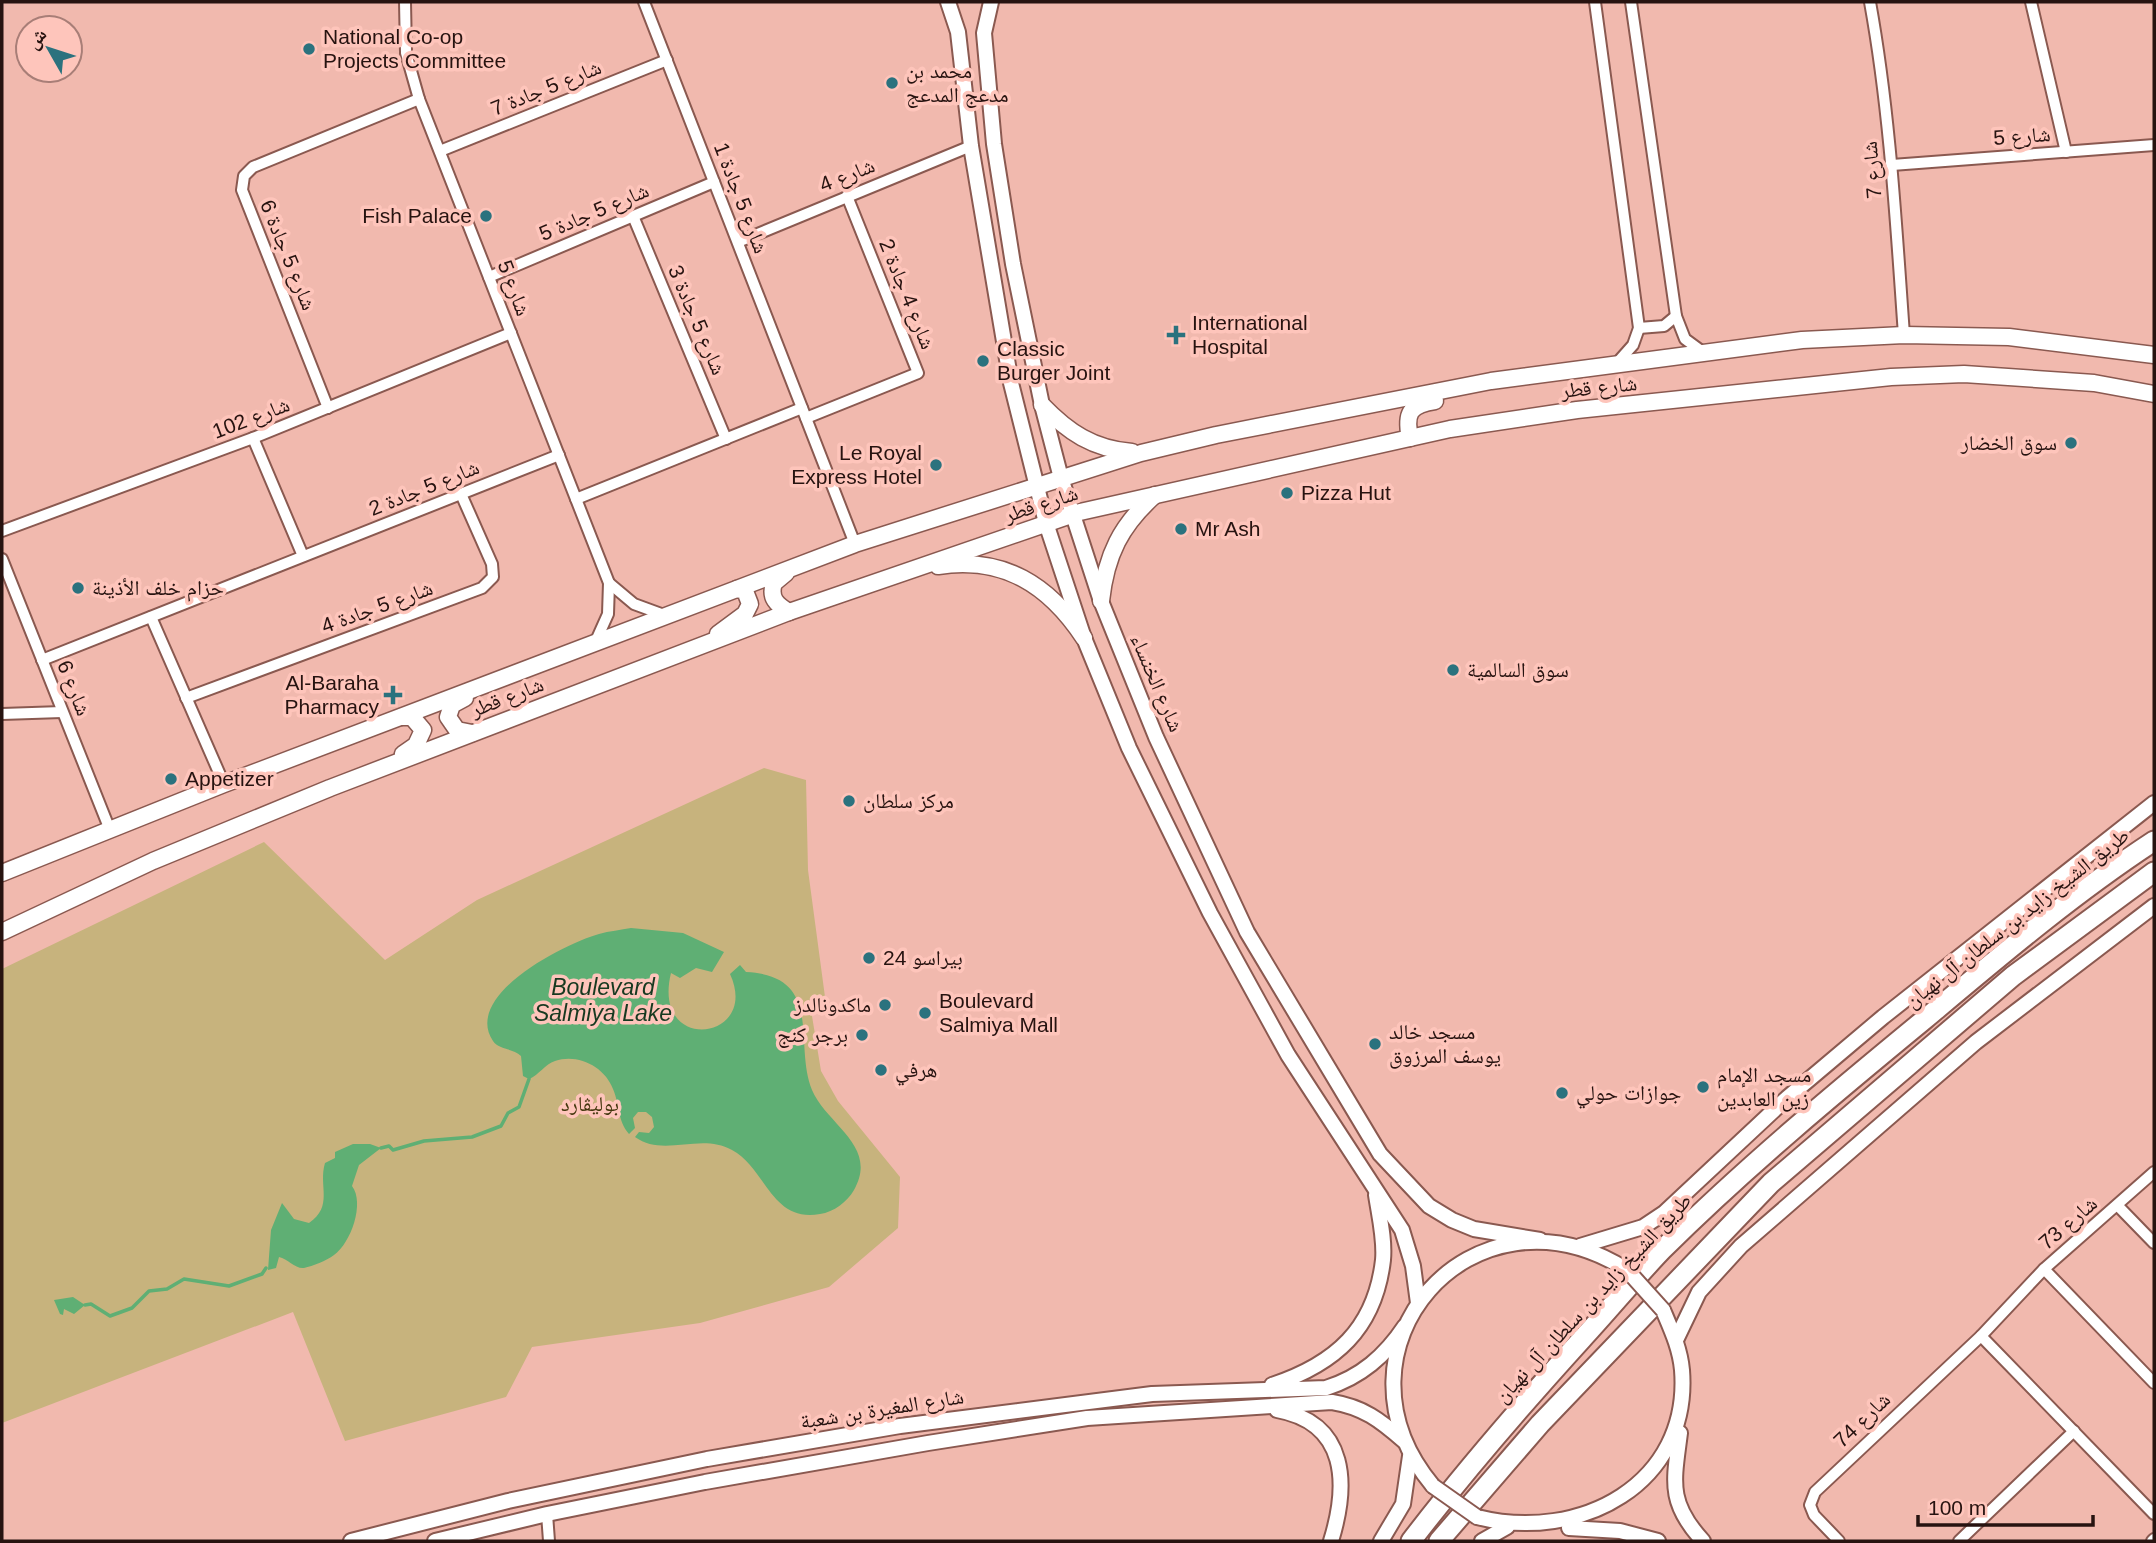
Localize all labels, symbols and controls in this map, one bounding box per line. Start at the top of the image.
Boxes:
north arrow [14,14,84,84]
text: ش [22,24,51,54]
place label: National Co-op Projects Committee [323,25,506,72]
marker: National Co-op Projects Committee [301,41,317,57]
street label: شارع 5 جادة 7 [487,55,605,122]
place label: محمد بن مدعج المدعج [906,59,1009,108]
marker: محمد بن مدعج المدعج [884,75,900,91]
street label: شارع 5 [1993,122,2052,151]
street label: شارع 5 جادة 1 [708,139,773,257]
street label: شارع 7 [1858,140,1887,200]
street label: شارع 4 [816,153,879,198]
street label: شارع 5 جادة 5 [536,178,653,247]
street label: شارع 5 جادة 6 [254,196,321,314]
place label: Fish Palace [362,204,472,227]
marker: Fish Palace [478,208,494,224]
street label: شارع 4 جادة 2 [873,235,940,353]
street label: شارع 5 [492,257,535,319]
street label: شارع 5 جادة 3 [662,262,731,379]
place label: International Hospital [1192,311,1308,358]
marker: International Hospital [1166,325,1186,345]
place label: Classic Burger Joint [997,337,1110,384]
marker: Classic Burger Joint [975,353,991,369]
street label: شارع قطر [1559,371,1638,404]
street label: شارع 102 [209,392,293,445]
place label: سوق الخضار [1960,431,2057,456]
marker: سوق الخضار [2063,435,2079,451]
place label: Le Royal Express Hotel [791,441,922,488]
street label: شارع 5 جادة 2 [365,455,483,522]
marker: Le Royal Express Hotel [928,457,944,473]
street label: شارع قطر [1000,481,1081,528]
place label: Pizza Hut [1301,481,1391,504]
marker: Pizza Hut [1279,485,1295,501]
place label: Mr Ash [1195,517,1260,540]
marker: Mr Ash [1173,521,1189,537]
place label: حزام خلف الأذينة [92,576,224,602]
street label: شارع 5 جادة 4 [318,576,436,639]
marker: حزام خلف الأذينة [70,580,86,596]
street label: شارع الخنساء [1125,631,1188,736]
street label: شارع 6 [51,657,96,720]
place label: سوق السالمية [1467,658,1569,683]
marker: سوق السالمية [1445,662,1461,678]
place label: Al-Baraha Pharmacy [284,671,379,718]
street label: شارع قطر [466,672,547,723]
marker: Al-Baraha Pharmacy [385,687,401,703]
place label: Appetizer [185,767,274,790]
marker: Appetizer [163,771,179,787]
place label: مركز سلطان [863,789,954,813]
marker: مركز سلطان [841,793,857,809]
street label: طريق الشيخ زايد بن سلطان آل نهيان [1900,823,2134,1014]
place label: 24 بيراسو [883,946,963,970]
marker: 24 بيراسو [861,950,877,966]
water label: Boulevard Salmiya Lake [534,974,672,1026]
place label: Boulevard Salmiya Mall [939,989,1058,1036]
place label: ماكدونالدز [793,993,871,1016]
marker: ماكدونالدز [877,997,893,1013]
marker: Boulevard Salmiya Mall [917,1005,933,1021]
place label: مسجد خالد يوسف المرزوق [1389,1020,1501,1069]
place label: برجر كنج [777,1023,848,1048]
marker: برجر كنج [854,1027,870,1043]
marker: مسجد خالد يوسف المرزوق [1367,1036,1383,1052]
place label: هرفي [895,1058,937,1086]
marker: هرفي [873,1062,889,1078]
place label: مسجد الإمام زين العابدين [1717,1063,1811,1112]
marker: مسجد الإمام زين العابدين [1695,1079,1711,1095]
place label: جوازات حولي [1576,1081,1681,1109]
marker: جوازات حولي [1554,1085,1570,1101]
park label: بوليڤارد [561,1092,619,1116]
street label: طريق الشيخ زايد بن سلطان آل نهيان [1490,1188,1697,1408]
street label: شارع 73 [2034,1191,2103,1255]
street label: شارع المغيرة بن شعبة [799,1384,966,1435]
street label: شارع 74 [1829,1387,1896,1453]
scale bar [1918,1484,2093,1528]
text: 100 m [1928,1496,1986,1519]

